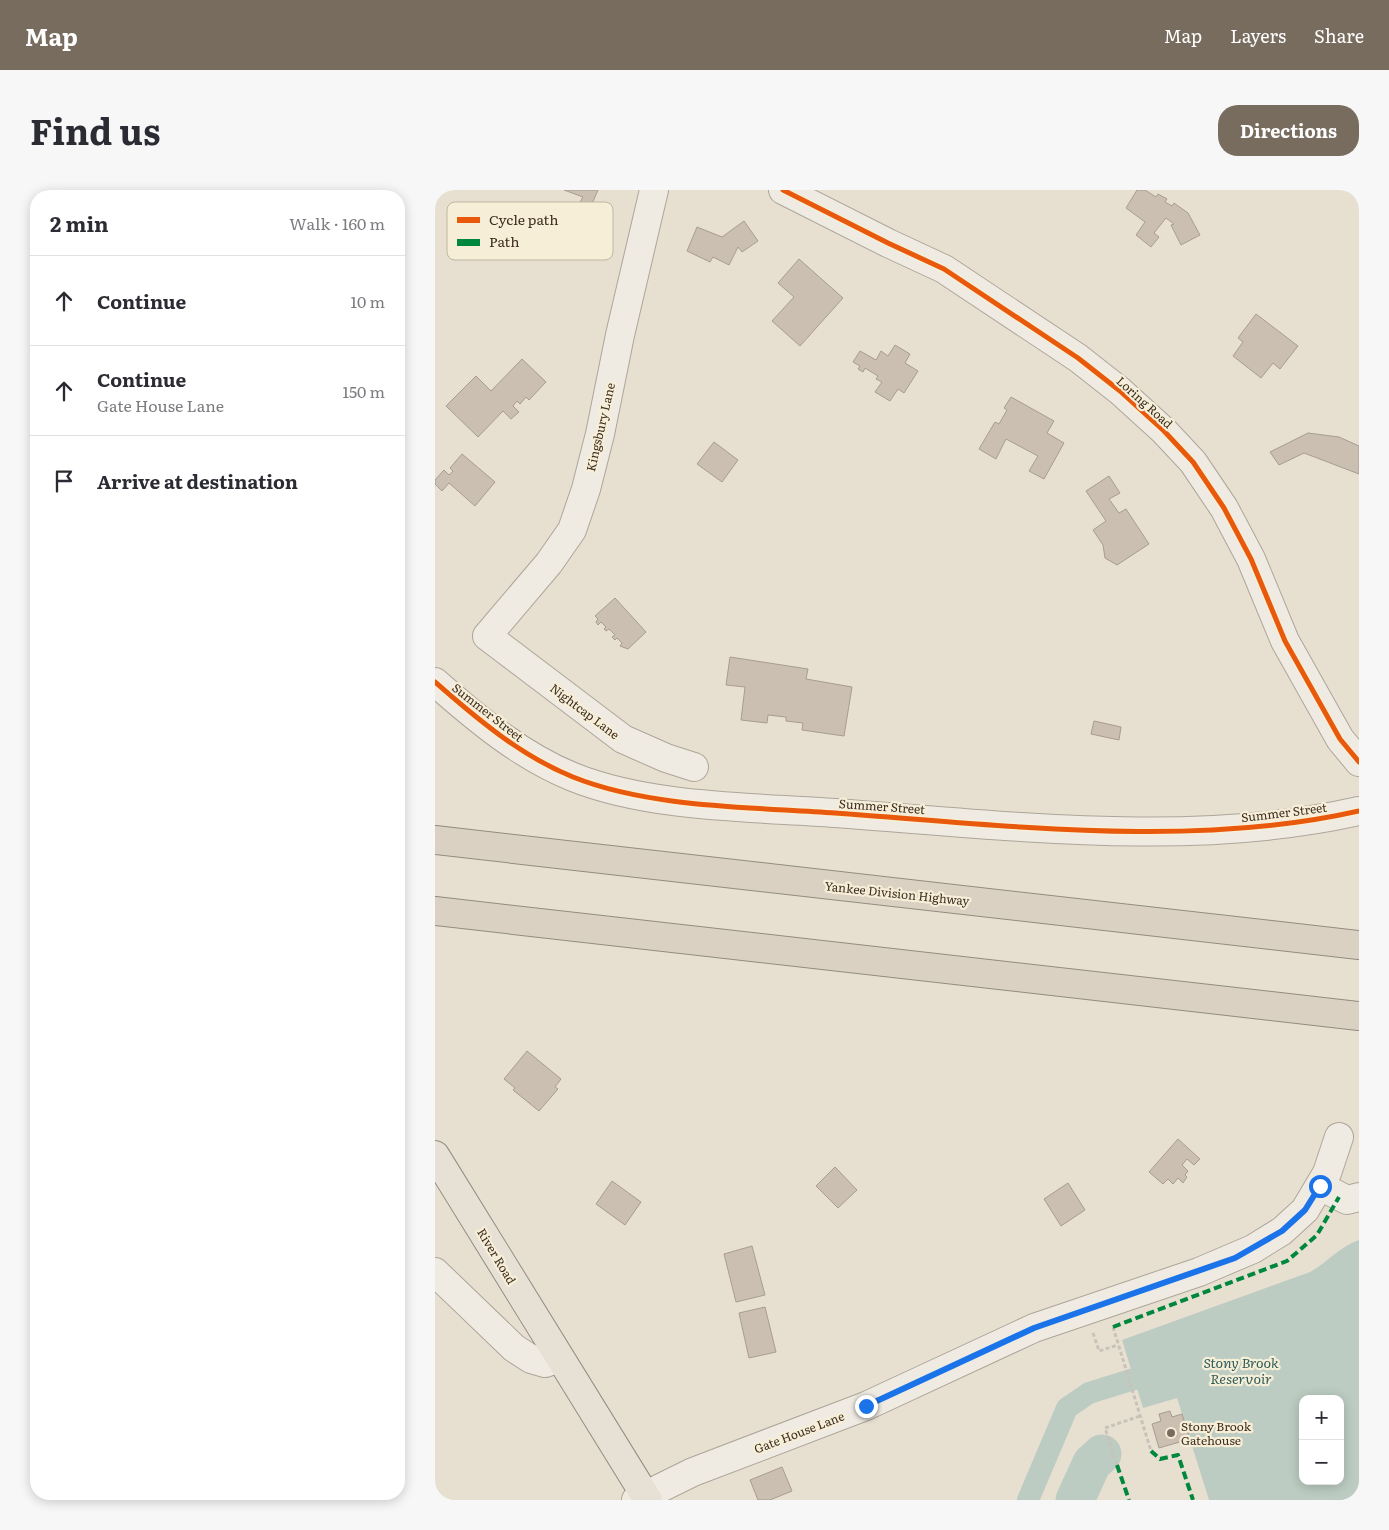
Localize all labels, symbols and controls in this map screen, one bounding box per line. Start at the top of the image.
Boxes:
text: Map [25,18,78,53]
text: Map [1164,22,1202,49]
text: Layers [1230,22,1286,49]
text: Share [1314,22,1364,49]
text: Find us [30,104,160,156]
button: Directions [1218,105,1359,156]
legend [447,202,613,260]
text: 2 min [50,207,109,238]
text: Cycle path [489,209,558,229]
text: Walk · 160 m [289,211,385,235]
text: Path [489,231,519,251]
icon: ahead [50,287,78,315]
text: Continue [97,287,186,315]
text: 10 m [351,289,385,313]
text: Continue [97,365,186,393]
street label: Loring Road [1113,372,1178,433]
icon: ahead [50,377,78,405]
text: 150 m [342,379,385,403]
street label: Kingsbury Lane [581,381,619,473]
text: Gate House Lane [97,393,224,417]
icon: arrive [50,467,78,495]
text: Arrive at destination [97,467,298,495]
street label: Summer Street [448,678,528,746]
street label: Nightcap Lane [547,679,623,743]
street label: Summer Street [838,794,926,818]
street label: Summer Street [1240,798,1328,826]
street label: Yankee Division Highway [824,876,970,910]
route start [1309,1175,1332,1198]
street label: River Road [473,1225,521,1288]
water label: Stony Brook Reservoir [1203,1352,1279,1388]
route end [855,1395,878,1418]
map controls [1299,1395,1344,1485]
button: + [1299,1395,1344,1440]
street label: Gate House Lane [751,1407,847,1457]
place label: Stony Brook Gatehouse [1181,1417,1252,1449]
marker: Stony Brook Gatehouse [1165,1427,1177,1439]
button: − [1299,1440,1344,1485]

